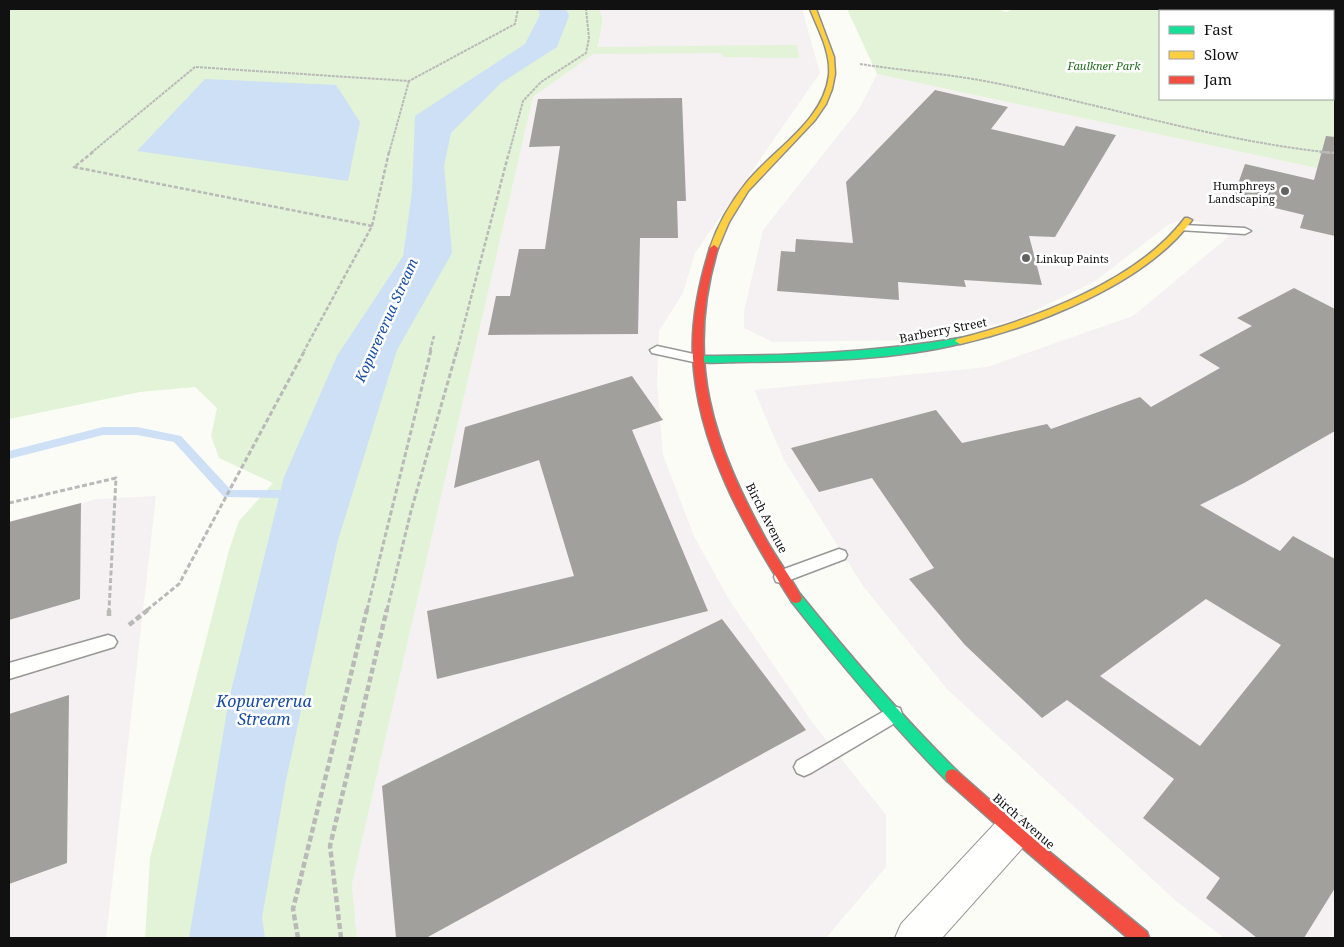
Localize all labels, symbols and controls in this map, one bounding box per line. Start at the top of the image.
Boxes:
legend [1159,10,1334,100]
text: Fast [1204,19,1233,39]
text: Slow [1204,44,1238,64]
park label: Faulkner Park [1066,58,1141,73]
text: Jam [1203,69,1232,89]
place label: Humphreys Landscaping [1208,178,1275,206]
marker: Humphreys Landscaping [1279,185,1291,197]
place label: Linkup Paints [1036,251,1109,266]
marker: Linkup Paints [1020,252,1032,264]
water label: Kopurererua Stream [350,255,422,386]
street label: Barberry Street [898,313,988,347]
street label: Birch Avenue [742,480,792,556]
water label: Kopurererua Stream [215,690,312,730]
street label: Birch Avenue [989,789,1059,853]

